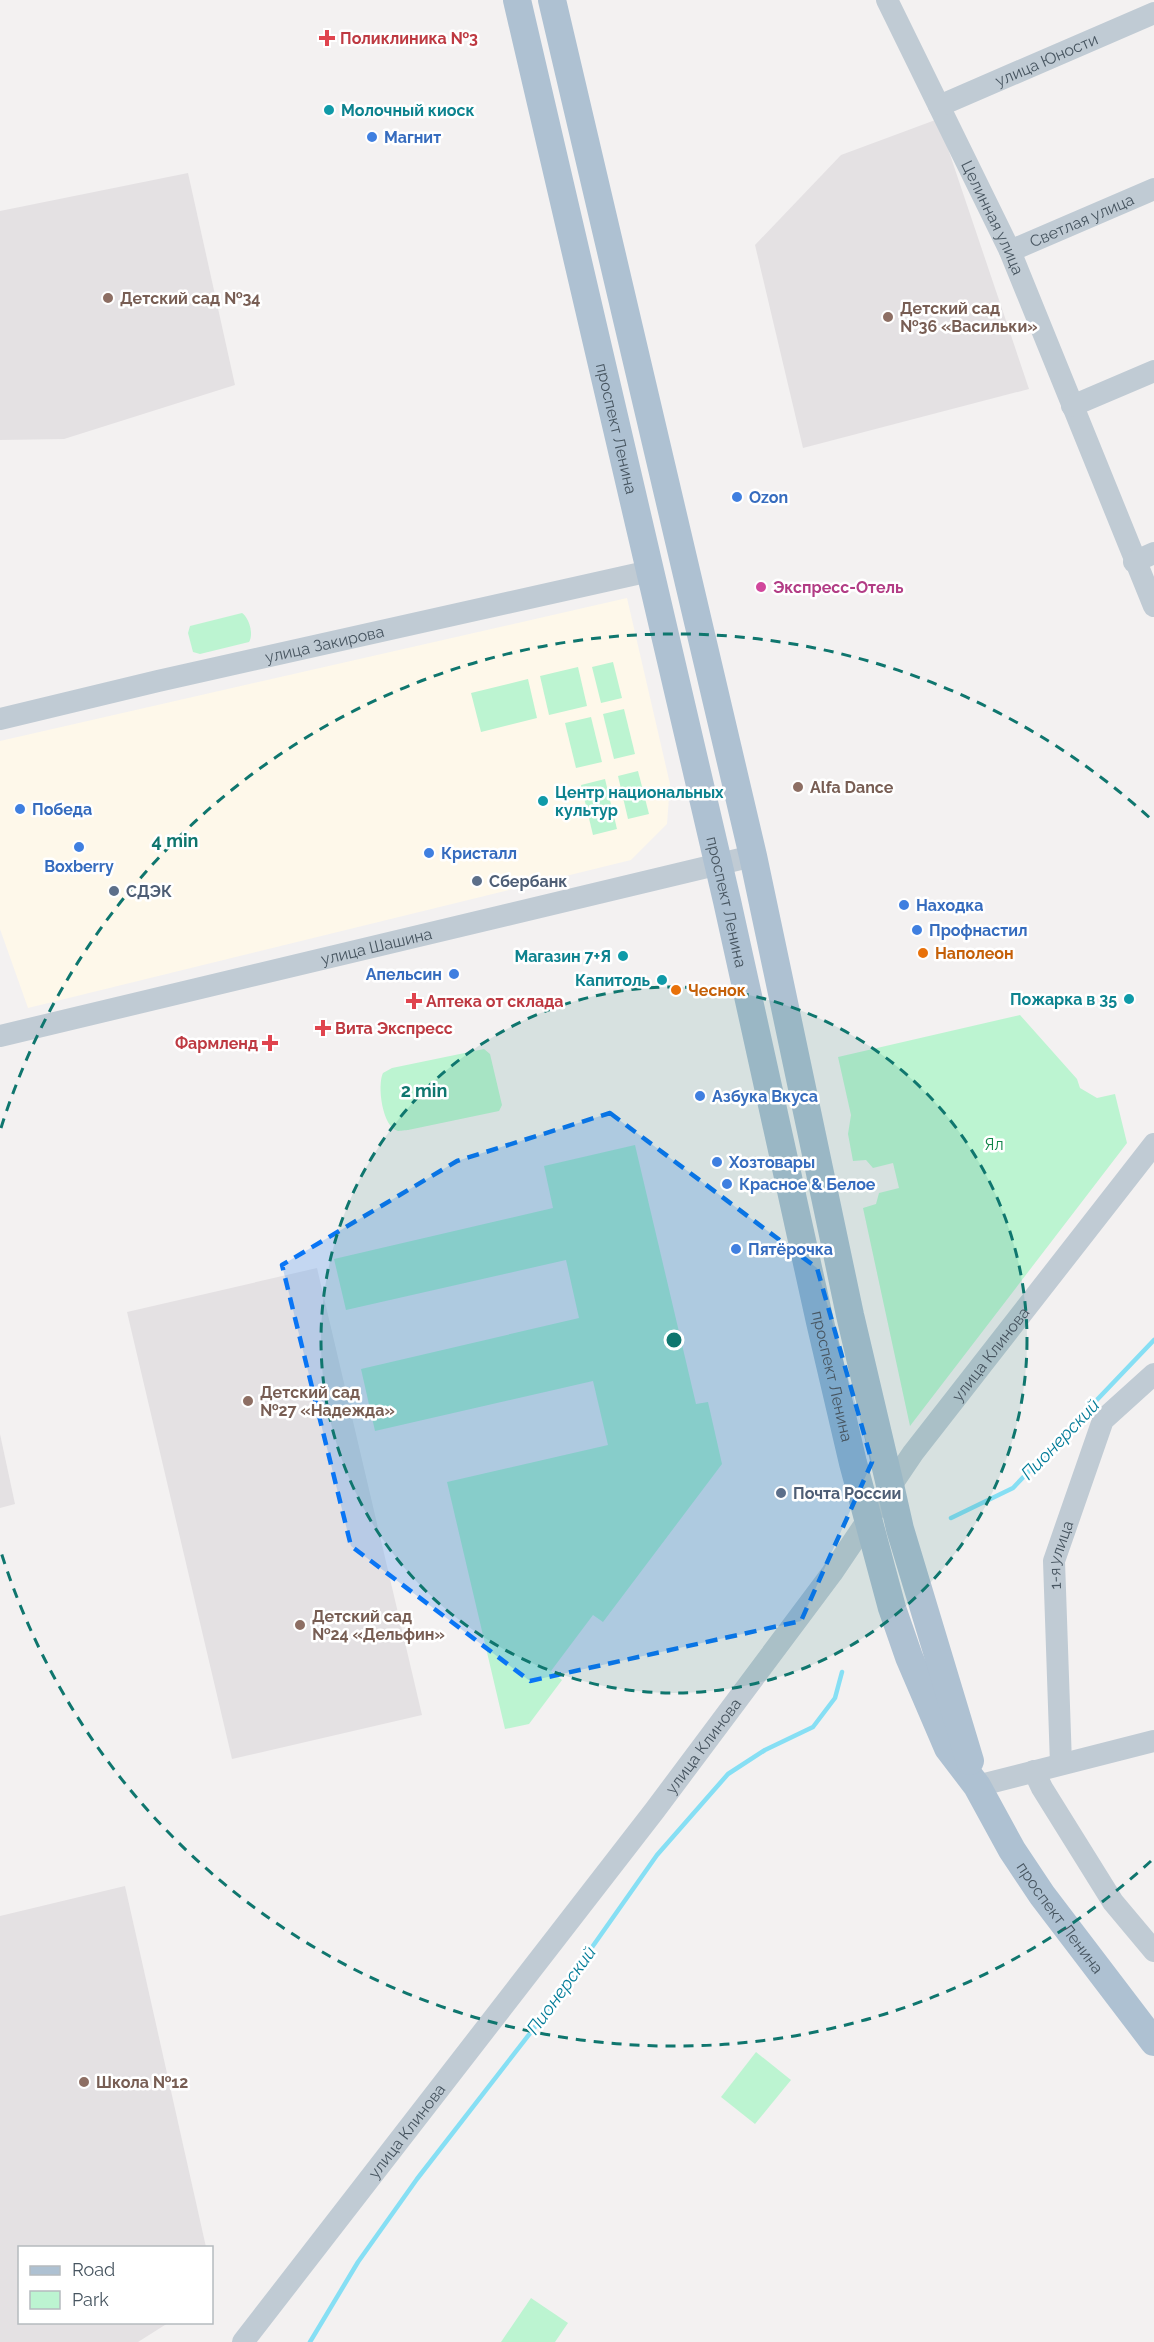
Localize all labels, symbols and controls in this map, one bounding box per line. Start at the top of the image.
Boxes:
marker: Поликлиника №3 [318,29,336,47]
place label: Поликлиника №3 [340,29,478,48]
street label: улица Юности [992,29,1101,90]
place label: Молочный киоск [341,101,475,120]
marker: Молочный киоск [322,103,336,117]
place label: Магнит [384,128,441,147]
marker: Магнит [365,130,379,144]
street label: Целинная улица [958,157,1028,277]
street label: Светлая улица [1027,189,1137,251]
place label: Детский сад №34 [120,289,260,308]
marker: Детский сад №34 [101,291,115,305]
place label: Детский сад №36 «Васильки» [900,299,1038,336]
marker: Детский сад №36 «Васильки» [881,310,895,324]
street label: проспект Ленина [592,361,641,496]
place label: Ozon [749,488,788,507]
marker: Ozon [730,490,744,504]
place label: Экспресс-Отель [773,578,904,597]
marker: Экспресс-Отель [754,580,768,594]
street label: улица Закирова [263,621,386,666]
place label: Alfa Dance [810,778,894,797]
marker: Alfa Dance [791,780,805,794]
place label: Центр национальных культур [555,783,724,820]
marker: Центр национальных культур [536,794,550,808]
place label: Победа [32,800,92,819]
marker: Победа [13,802,27,816]
text: 4 min [152,830,198,851]
street label: проспект Ленина [703,835,751,969]
marker: Boxberry [72,840,86,854]
place label: Кристалл [441,844,517,863]
marker: Кристалл [422,846,436,860]
place label: Boxberry [44,857,114,876]
place label: Сбербанк [489,872,567,891]
marker: Сбербанк [470,874,484,888]
place label: СДЭК [126,882,172,901]
marker: СДЭК [107,884,121,898]
place label: Находка [916,896,984,915]
marker: Находка [897,898,911,912]
place label: Профнастил [929,921,1028,940]
marker: Профнастил [910,923,924,937]
street label: улица Шашина [319,924,434,968]
place label: Наполеон [935,944,1014,963]
marker: Наполеон [916,946,930,960]
place label: Магазин 7+Я [514,947,611,966]
marker: Магазин 7+Я [616,949,630,963]
place label: Апельсин [366,965,442,984]
marker: Апельсин [447,967,461,981]
place label: Капитоль [575,971,650,990]
marker: Капитоль [655,973,669,987]
place label: Чеснок [688,981,746,1000]
marker: Чеснок [669,983,683,997]
place label: Пожарка в 35 [1010,990,1117,1009]
place label: Аптека от склада [426,992,563,1011]
marker: Пожарка в 35 [1122,992,1136,1006]
marker: Аптека от склада [407,994,421,1008]
place label: Вита Экспресс [335,1019,453,1038]
marker: Вита Экспресс [316,1021,330,1035]
place label: Фармленд [175,1034,258,1053]
marker: Фармленд [263,1036,277,1050]
text: 2 min [401,1080,447,1101]
place label: Азбука Вкуса [712,1087,818,1106]
marker: Азбука Вкуса [693,1089,707,1103]
park label: Ял [984,1135,1004,1154]
place label: Хозтовары [728,1153,815,1172]
marker: Хозтовары [710,1155,724,1169]
place label: Красное & Белое [739,1175,876,1194]
marker: Красное & Белое [720,1177,734,1191]
place label: Пятёрочка [748,1240,833,1259]
marker: Пятёрочка [729,1242,743,1256]
street label: улица Клинова [948,1303,1033,1405]
street label: проспект Ленина [808,1309,857,1444]
centre of rings [664,1330,684,1350]
place label: Детский сад №27 «Надежда» [260,1383,395,1420]
marker: Детский сад №27 «Надежда» [241,1394,255,1408]
water label: Пионерский [1016,1394,1104,1484]
place label: Почта России [793,1484,901,1503]
marker: Почта России [774,1486,788,1500]
street label: 1-я улица [1044,1518,1077,1590]
place label: Детский сад №24 «Дельфин» [312,1607,445,1644]
marker: Детский сад №24 «Дельфин» [293,1618,307,1632]
street label: улица Клинова [661,1694,745,1797]
street label: проспект Ленина [1013,1858,1108,1977]
water label: Пионерский [522,1942,600,2038]
place label: Школа №12 [96,2073,188,2092]
marker: Школа №12 [77,2075,91,2089]
street label: улица Клинова [364,2080,449,2182]
legend [18,2246,213,2324]
text: Road [72,2259,115,2280]
text: Park [72,2289,109,2310]

